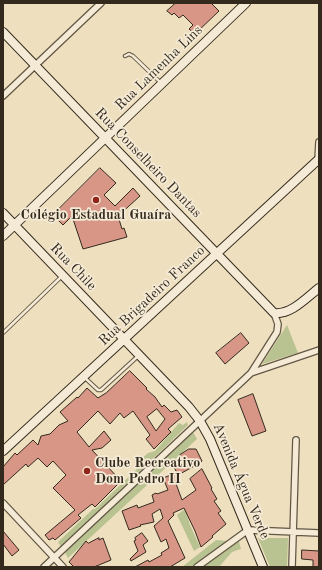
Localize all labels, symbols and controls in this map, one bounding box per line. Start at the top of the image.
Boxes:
street label: Rua Lamenha Lins [112,22,206,114]
street label: Rua Conselheiro Dantas [91,105,205,221]
marker: Colégio Estadual Guaíra [91,195,101,205]
place label: Colégio Estadual Guaíra [21,207,171,223]
street label: Rua Chile [46,240,100,294]
street label: Rua Brigadeiro Franco [95,243,209,349]
street label: Avenida Água Verde [209,420,273,542]
place label: Clube Recreativo Dom Pedro II [95,455,200,488]
marker: Clube Recreativo Dom Pedro II [82,466,92,476]

